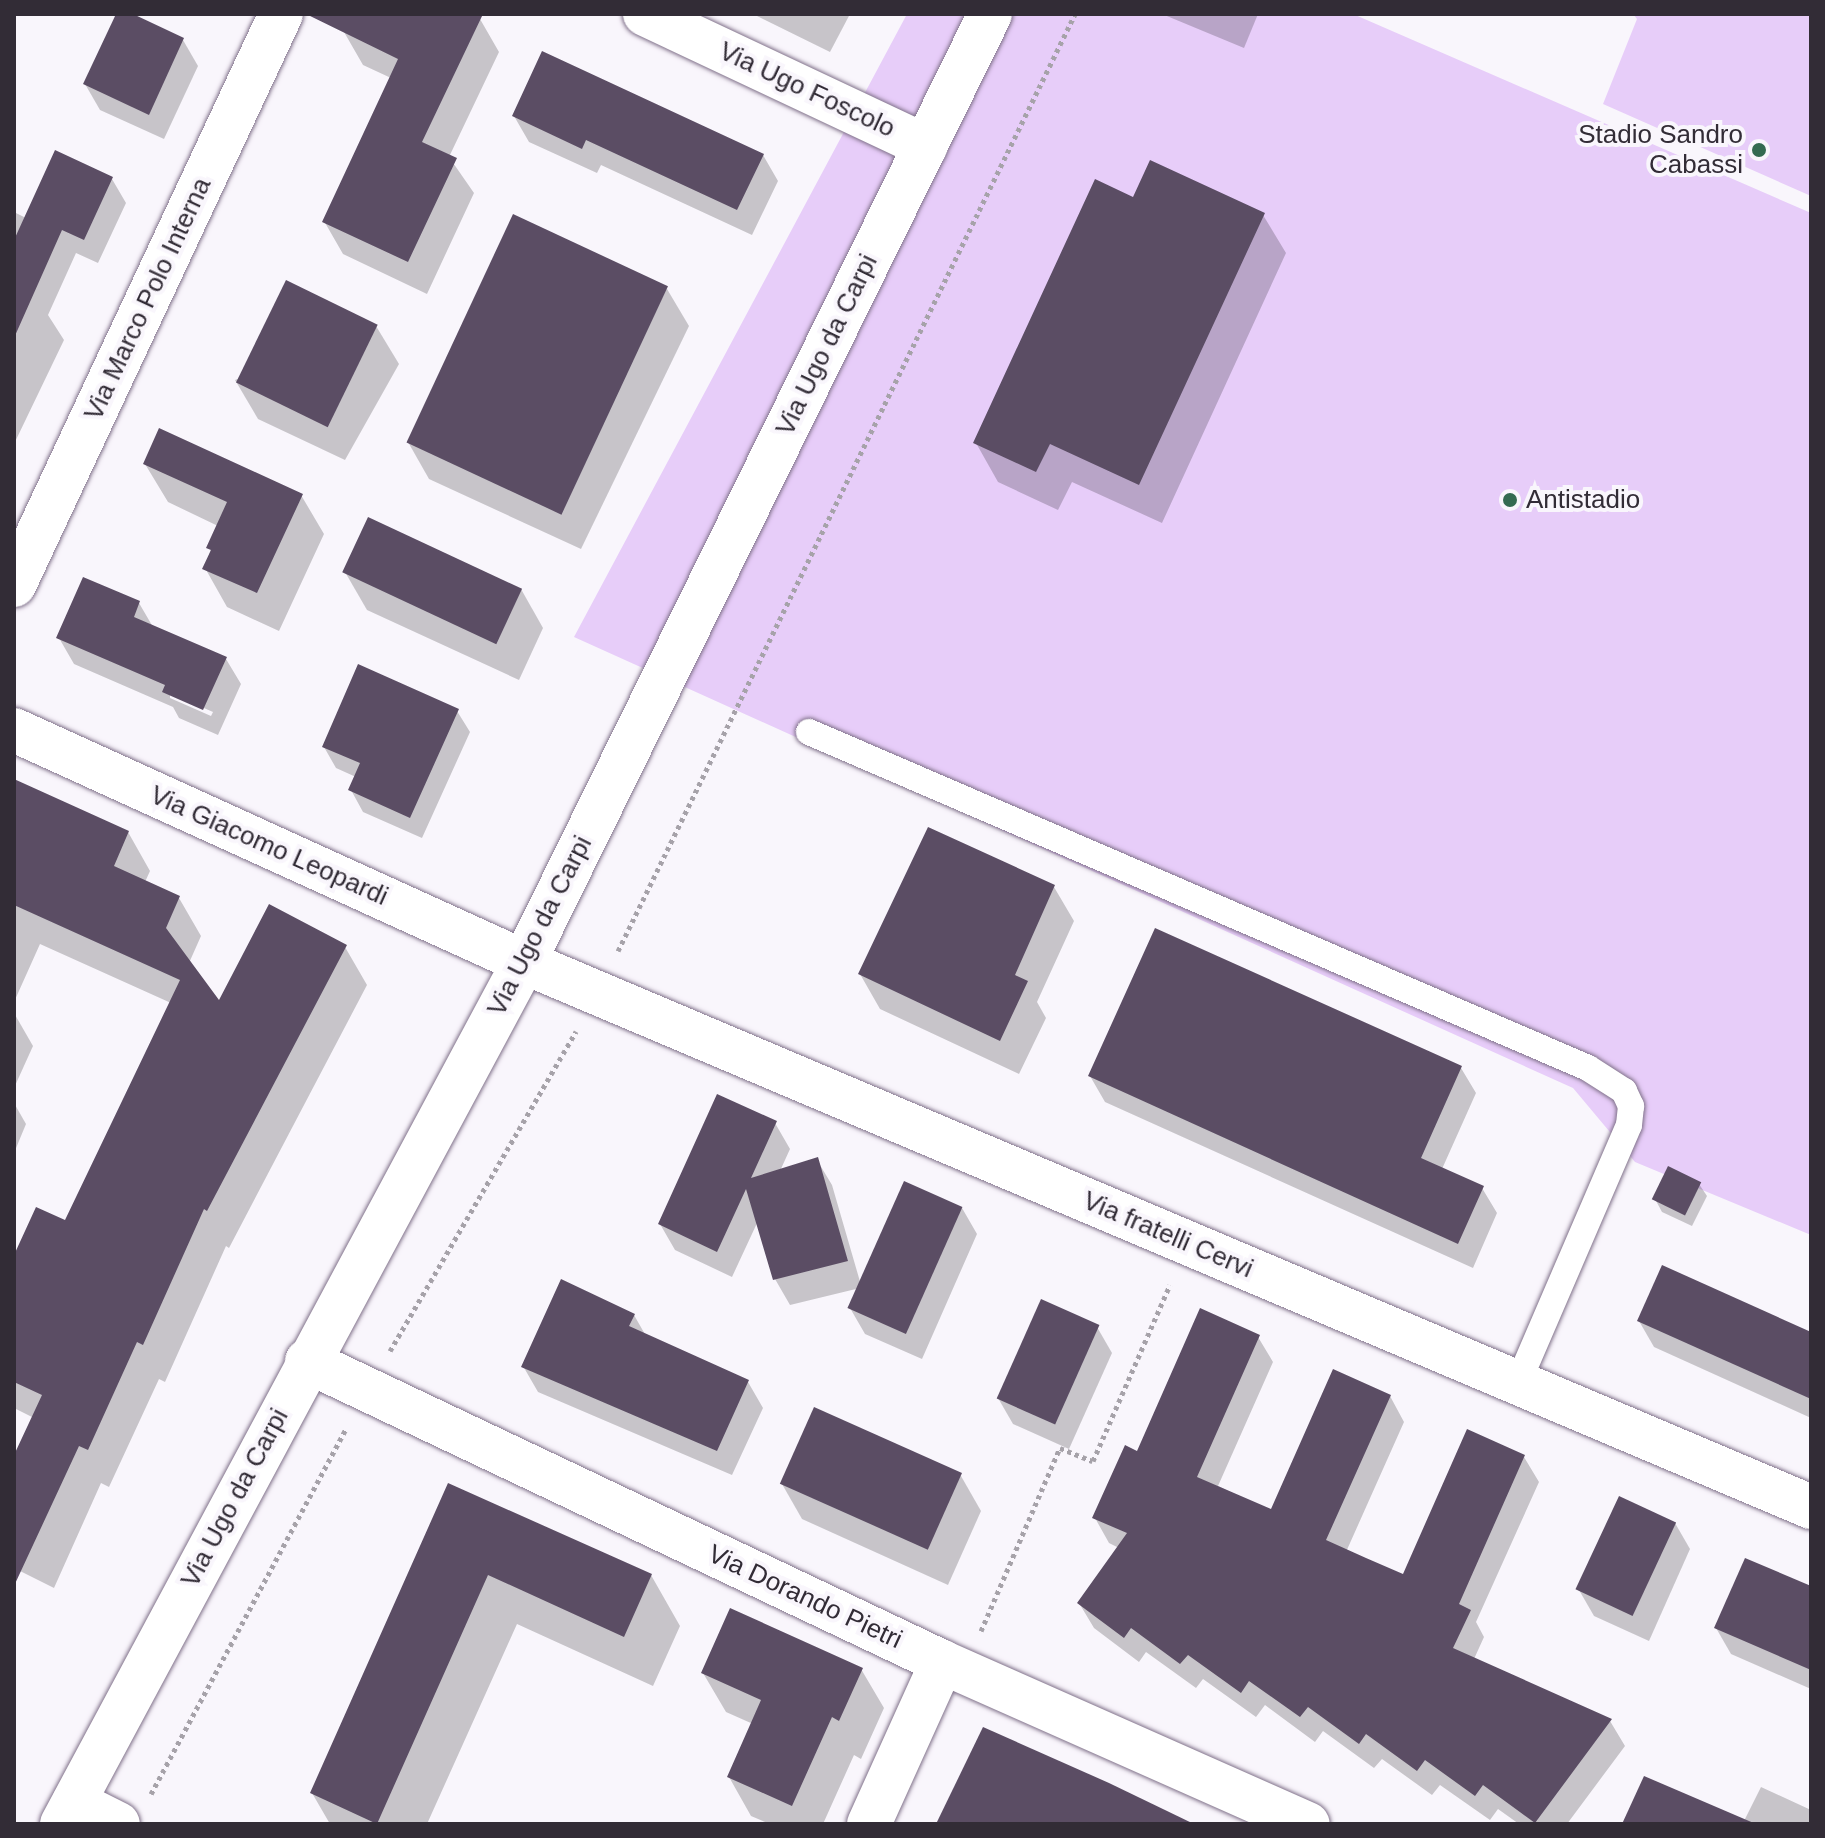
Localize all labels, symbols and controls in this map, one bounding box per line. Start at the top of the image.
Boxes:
street label: Via Ugo Foscolo [714,36,900,144]
place label: Stadio Sandro Cabassi [1578,119,1743,180]
marker: Stadio Sandro Cabassi [1750,141,1768,159]
street label: Via Marco Polo Interna [78,173,218,425]
street label: Via Ugo da Carpi [770,249,884,441]
place label: Antistadio [1526,484,1640,516]
marker: Antistadio [1501,491,1519,509]
street label: Via Giacomo Leopardi [145,780,393,912]
street label: Via Ugo da Carpi [481,831,599,1021]
street label: Via fratelli Cervi [1078,1185,1258,1285]
street label: Via Ugo da Carpi [175,1403,295,1593]
street label: Via Dorando Pietri [703,1538,907,1656]

